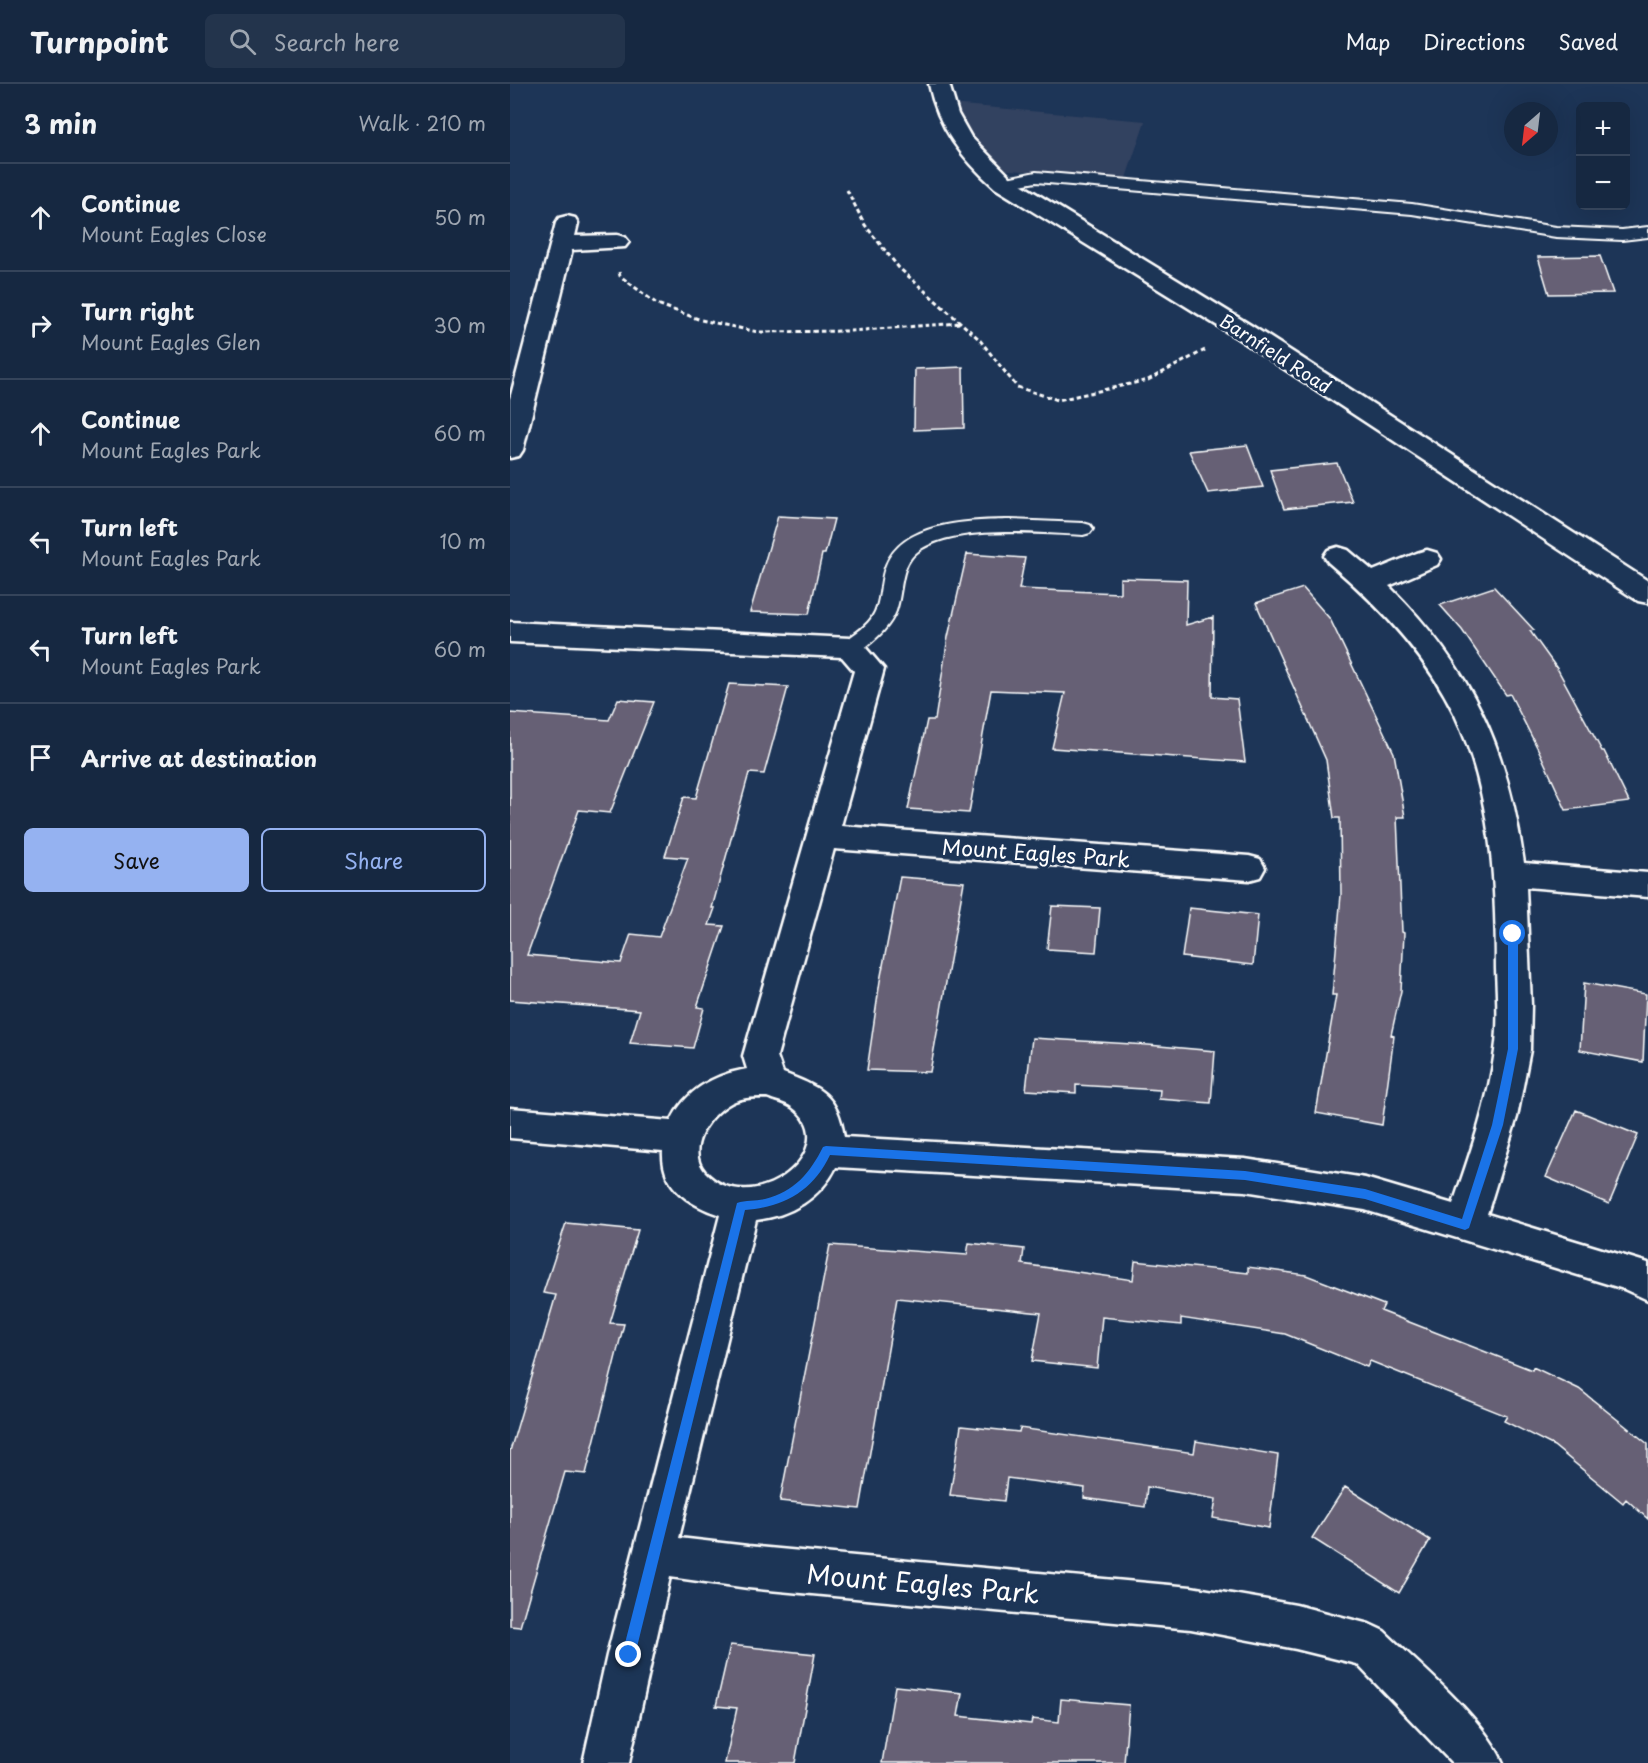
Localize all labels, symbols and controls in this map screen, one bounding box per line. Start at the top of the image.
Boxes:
search box [205,14,625,68]
text: Turnpoint [30,20,169,63]
icon: search [226,25,259,58]
text: Search here [274,25,400,58]
text: Map [1345,25,1390,57]
text: Directions [1423,25,1525,57]
text: Saved [1558,25,1618,57]
north arrow [1504,102,1558,156]
map controls [1576,102,1630,210]
button: + [1576,102,1630,156]
text: 3 min [24,104,97,143]
text: Walk · 210 m [359,108,486,138]
button: − [1576,156,1630,210]
text: Continue [81,186,180,219]
icon: ahead [24,201,57,234]
text: 50 m [434,202,486,232]
text: Mount Eagles Close [81,219,266,249]
text: Turn right [81,294,194,327]
street label: Barnfield Road [1215,307,1337,399]
icon: right [24,309,57,342]
text: 30 m [433,310,486,340]
text: Mount Eagles Glen [81,327,261,357]
text: Continue [81,402,180,435]
icon: ahead [24,417,57,450]
text: 60 m [434,418,486,448]
text: Mount Eagles Park [81,435,261,465]
text: Turn left [81,510,178,543]
icon: left [24,525,57,558]
text: 10 m [439,526,486,556]
text: Mount Eagles Park [81,543,261,573]
text: Turn left [81,618,178,651]
icon: left [24,633,57,666]
text: 60 m [434,634,486,664]
text: Mount Eagles Park [81,651,261,681]
icon: arrive [24,741,57,774]
text: Arrive at destination [81,741,317,774]
button: Save [24,828,249,892]
button: Share [261,828,486,892]
street label: Mount Eagles Park [941,829,1132,875]
route start [1499,920,1525,946]
street label: Mount Eagles Park [805,1553,1041,1613]
route end [615,1641,641,1667]

